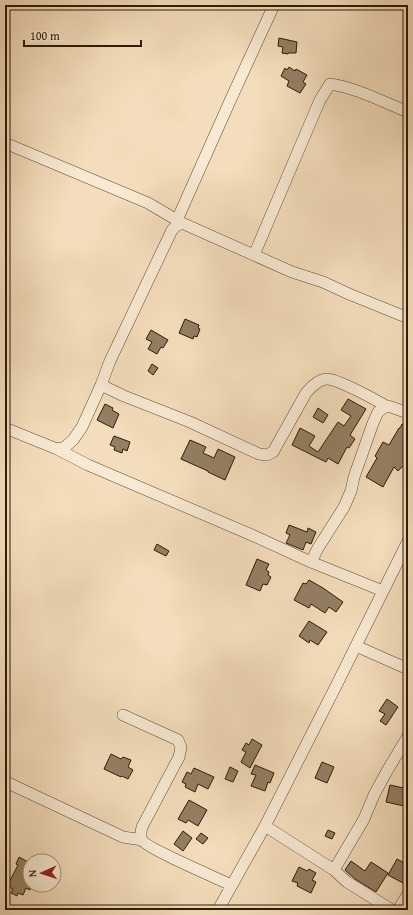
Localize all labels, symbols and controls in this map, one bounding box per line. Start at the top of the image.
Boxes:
scale bar [24,22,141,48]
text: 100 m [30,27,60,44]
north arrow [22,853,62,893]
text: N [24,869,40,878]

